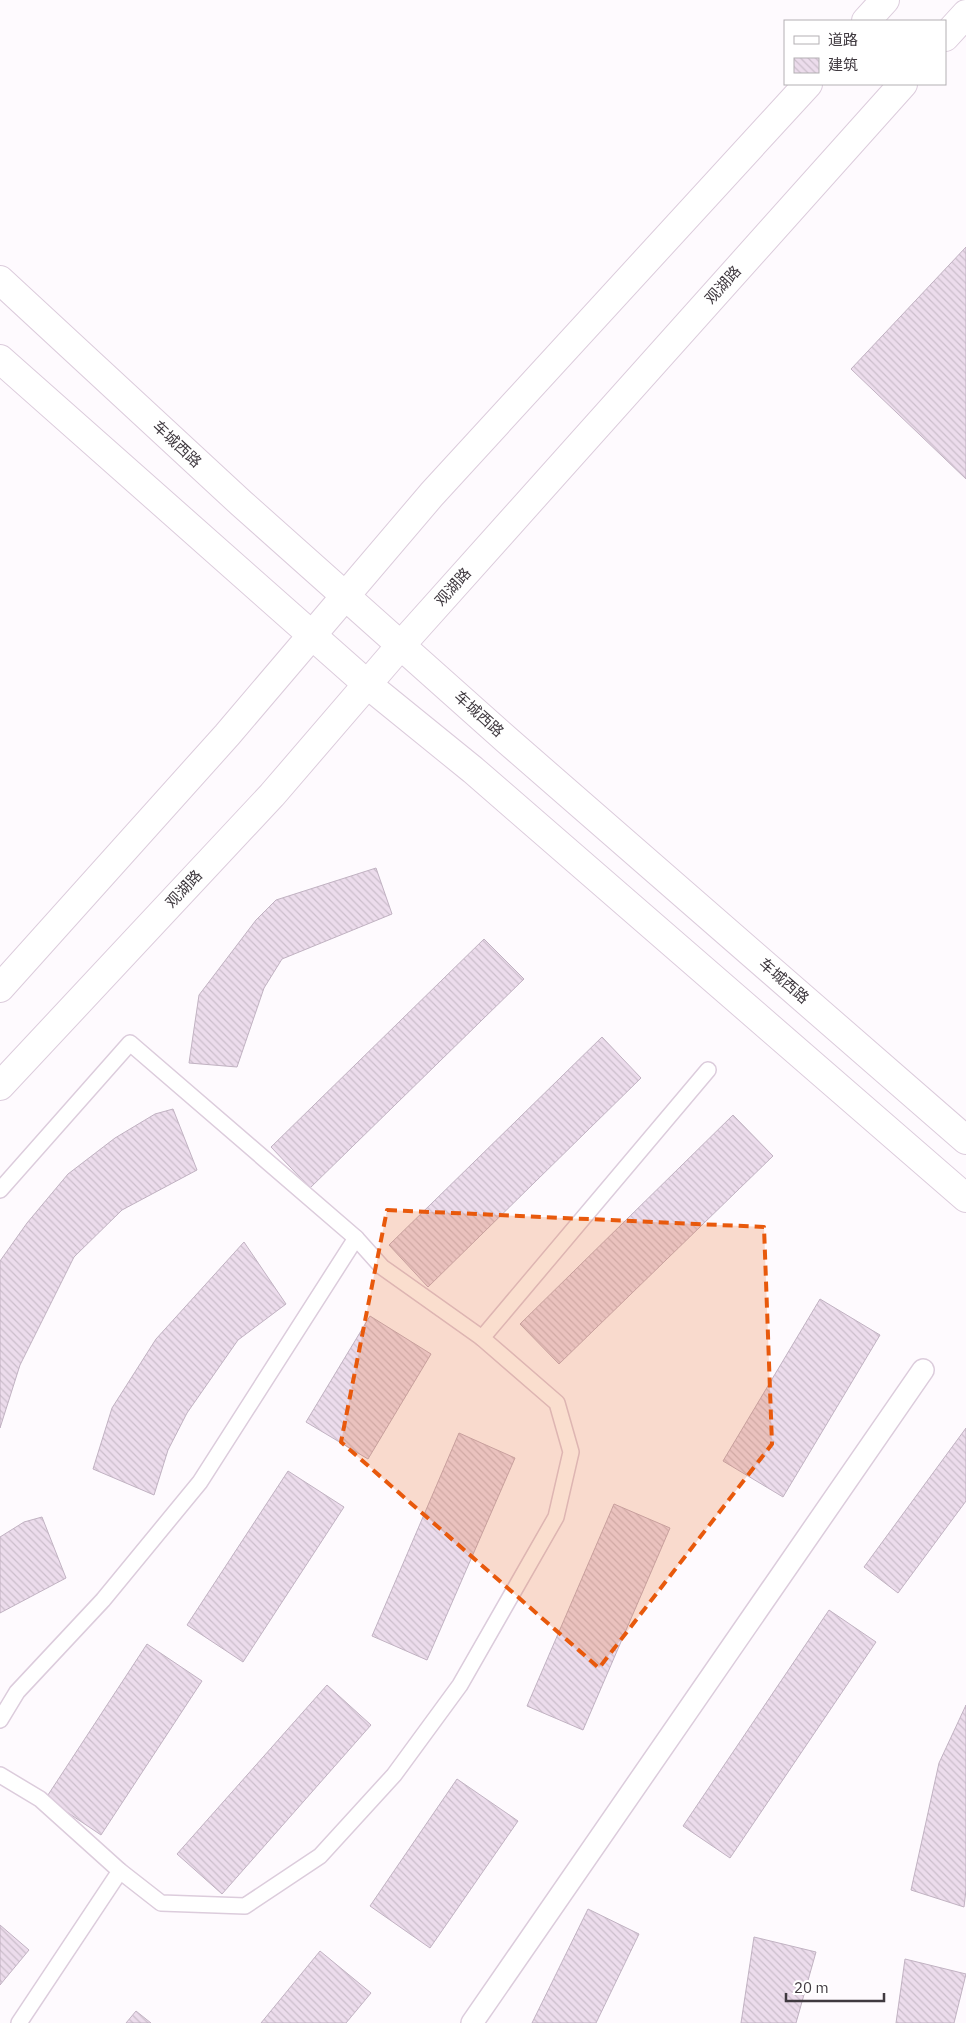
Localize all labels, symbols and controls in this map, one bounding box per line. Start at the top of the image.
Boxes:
legend [784,20,946,85]
text: 道路 [828,30,858,49]
text: 建筑 [828,55,858,74]
street label: 观湖路 [701,262,745,308]
street label: 车城西路 [149,416,206,471]
street label: 观湖路 [431,564,475,610]
street label: 车城西路 [451,686,508,741]
street label: 观湖路 [161,866,206,912]
street label: 车城西路 [755,954,813,1007]
scale bar [786,1970,884,2002]
text: 20 m [794,1978,829,1997]

